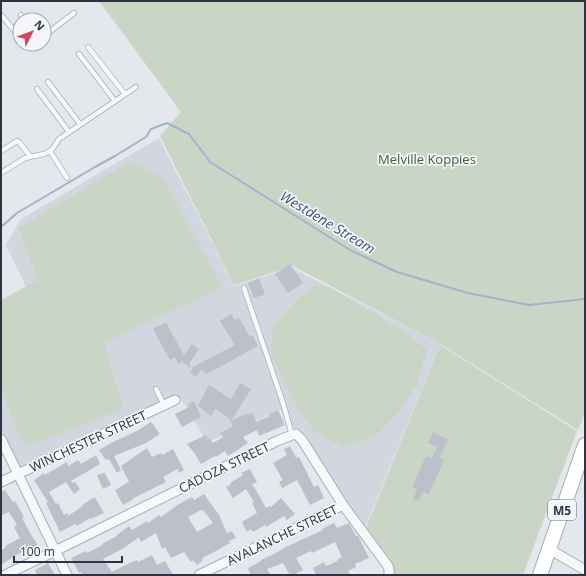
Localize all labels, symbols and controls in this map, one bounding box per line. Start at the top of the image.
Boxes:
north arrow [12,12,52,52]
text: N [31,17,48,33]
park label: Melville Koppies [378,150,476,168]
water label: Westdene Stream [277,186,379,258]
street label: WINCHESTER STREET [27,406,150,476]
street label: CADOZA STREET [176,437,273,497]
street label: AVALANCHE STREET [224,500,341,570]
road number: M5 [548,500,576,520]
scale bar [14,538,122,564]
text: 100 m [20,543,55,560]

